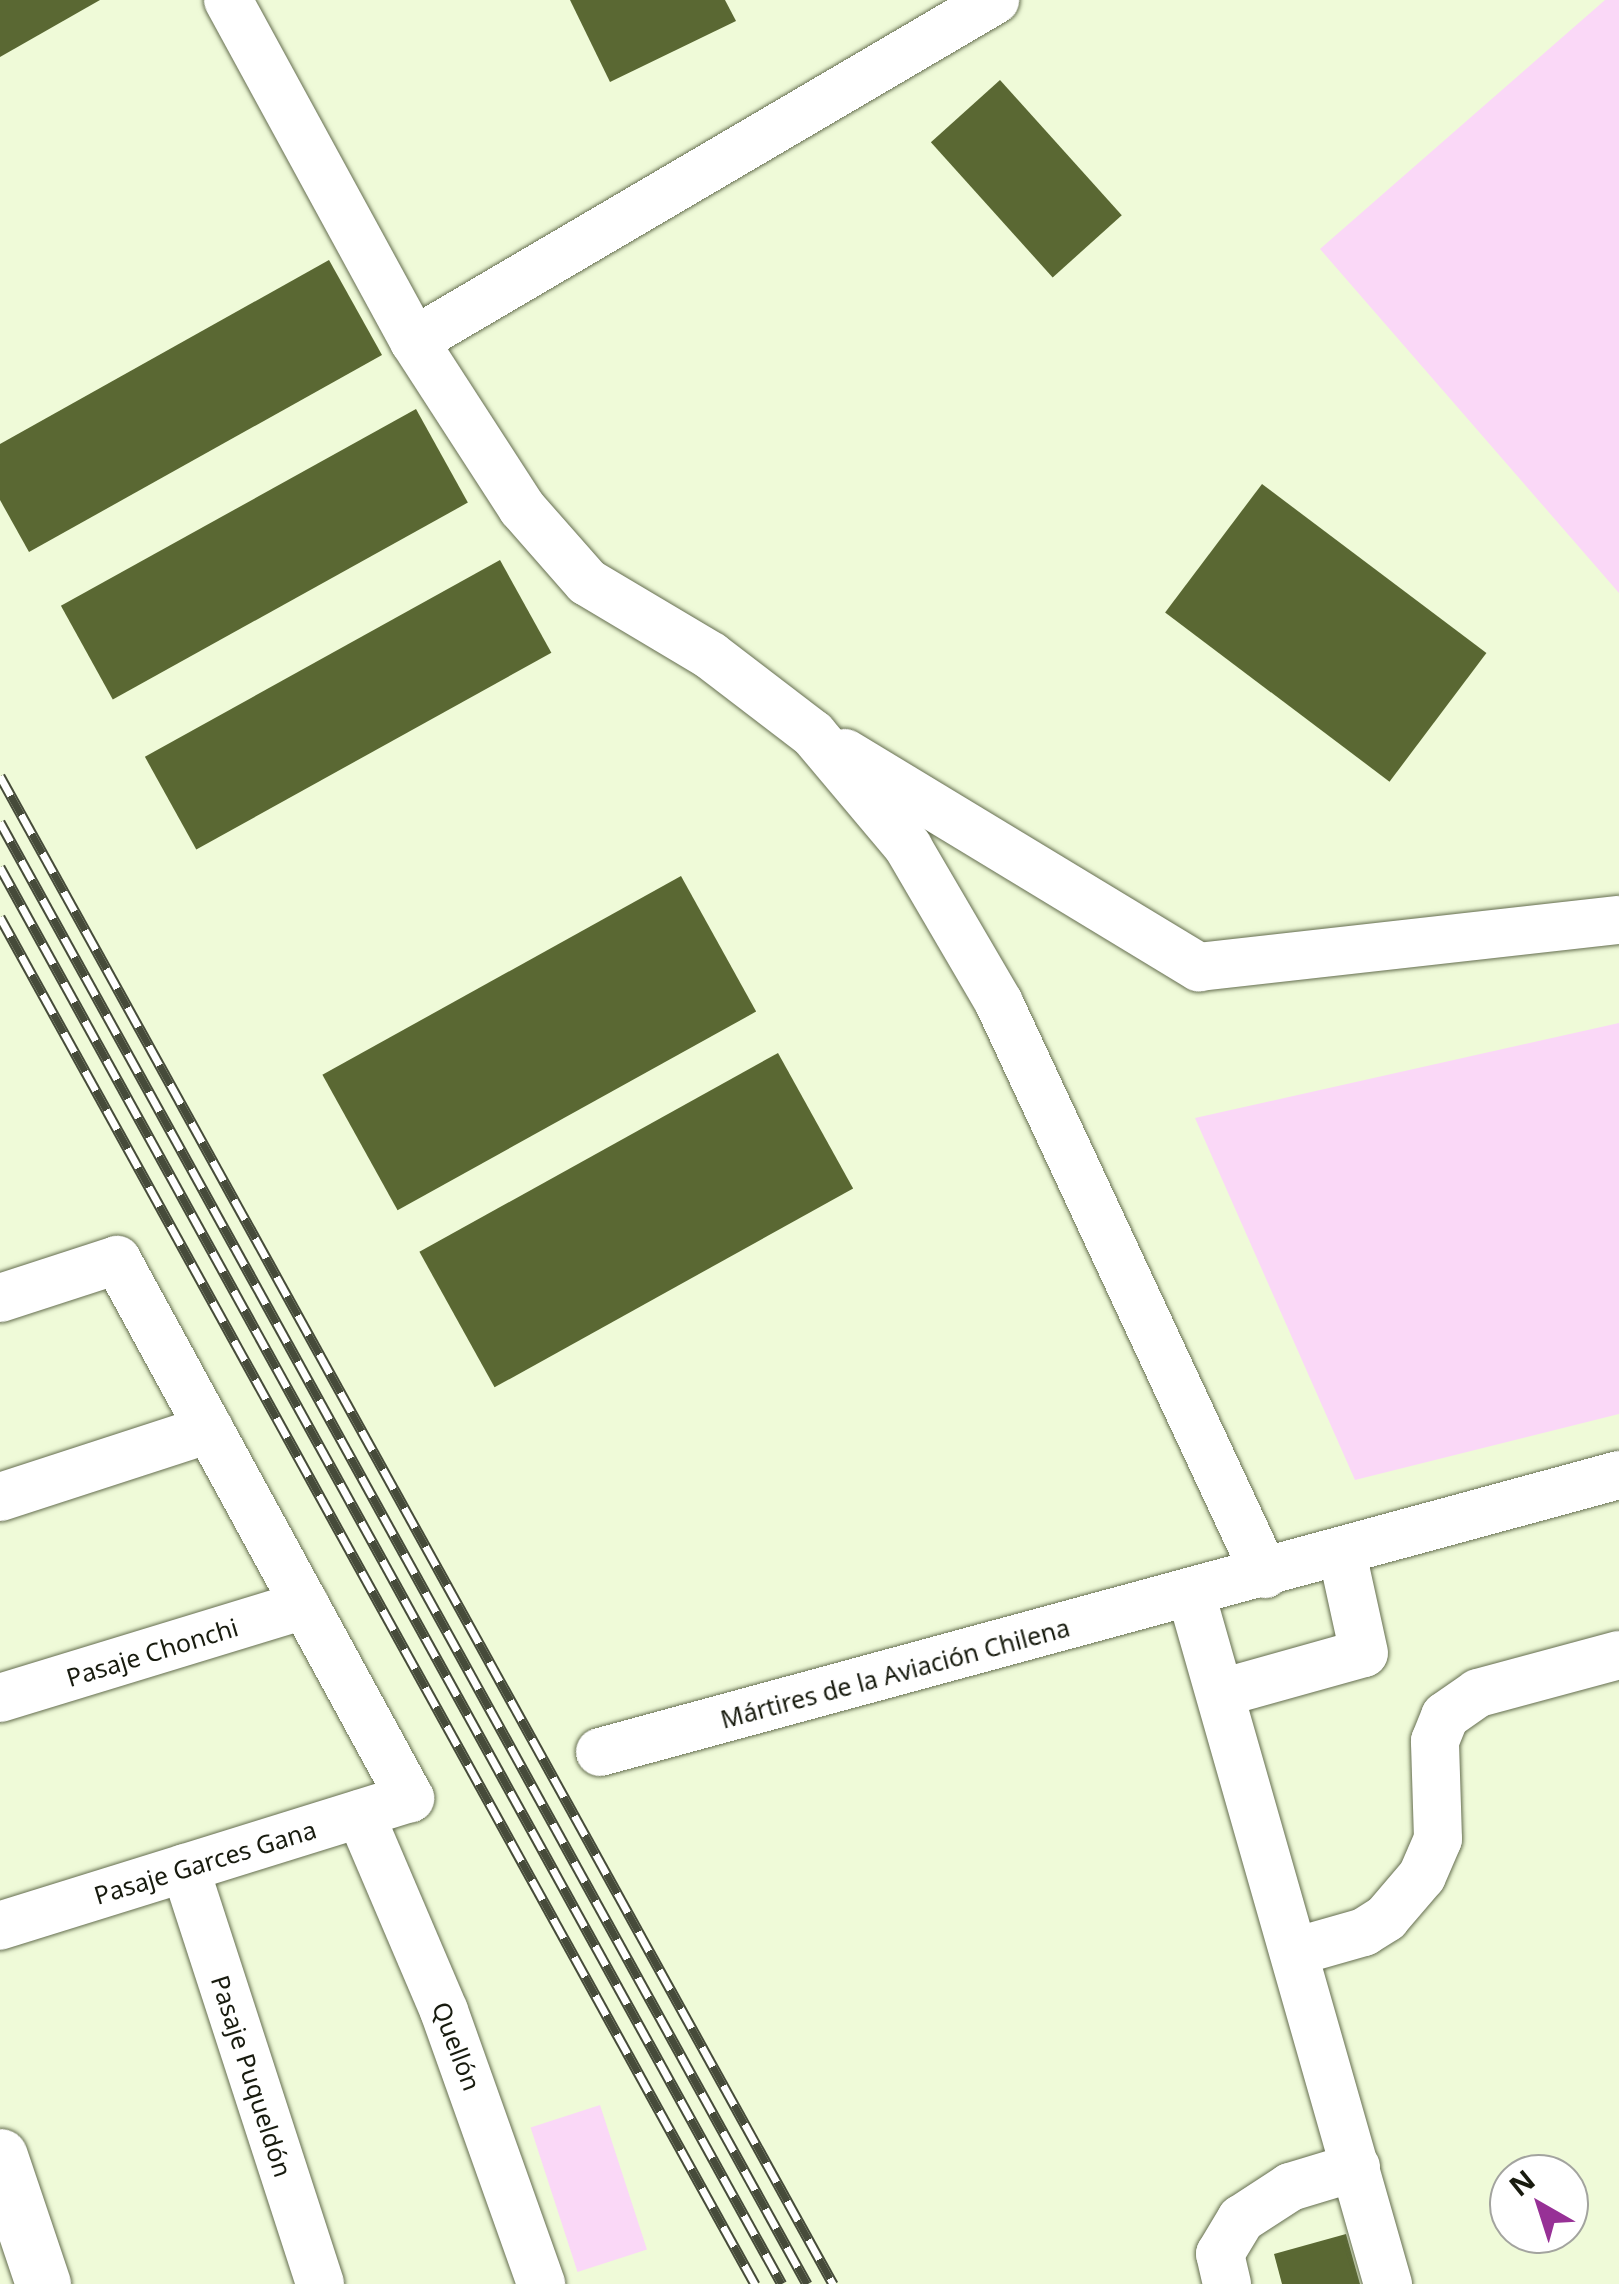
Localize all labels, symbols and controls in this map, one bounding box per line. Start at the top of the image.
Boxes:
street label: Pasaje Chonchi [63,1612,241,1692]
street label: Mártires de la Aviación Chilena [717,1612,1073,1734]
street label: Pasaje Garces Gana [90,1814,320,1910]
street label: Pasaje Puqueldón [205,1971,299,2181]
street label: Quellón [426,1997,488,2095]
north arrow [1489,2154,1589,2254]
text: N [1501,2160,1542,2204]

